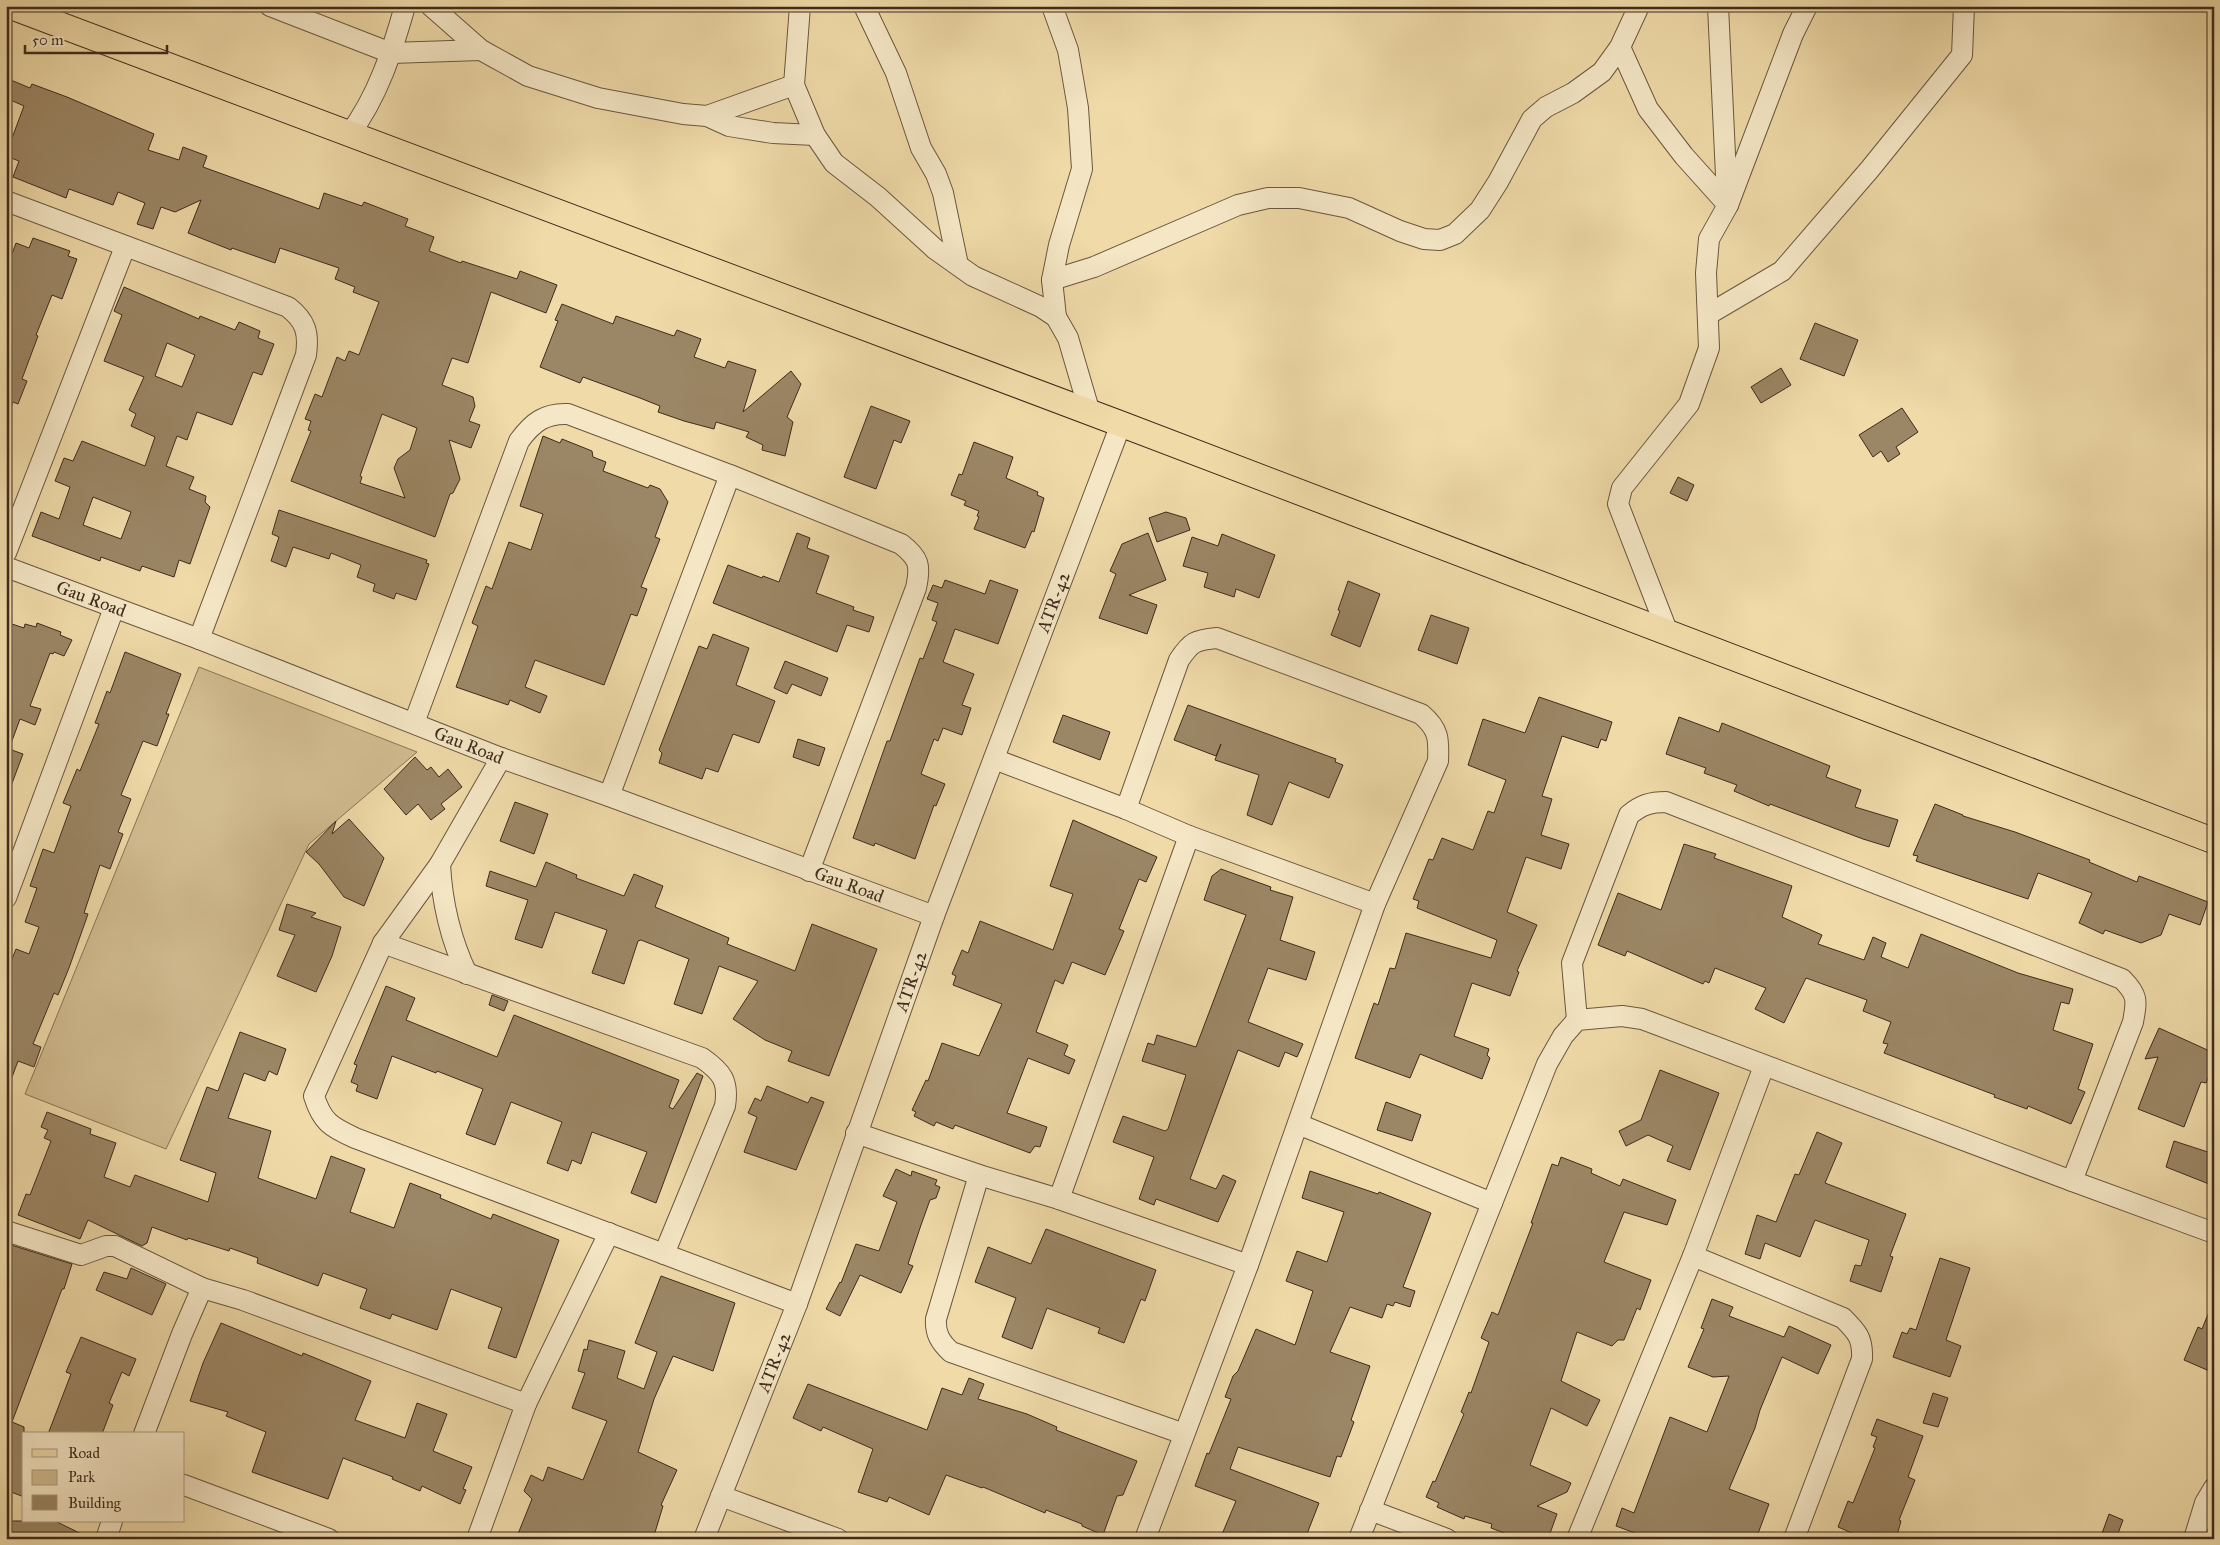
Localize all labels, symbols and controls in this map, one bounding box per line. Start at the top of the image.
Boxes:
scale bar [25,22,168,54]
text: 50 m [32,31,64,49]
street label: ATR-42 [1031,569,1075,636]
street label: Gau Road [53,576,129,622]
street label: Gau Road [431,722,507,769]
street label: Gau Road [811,862,887,908]
street label: ATR-42 [890,948,932,1016]
street label: ATR-42 [752,1329,796,1397]
legend [22,1432,185,1522]
text: Road [68,1444,100,1462]
text: Park [68,1468,95,1486]
text: Building [68,1494,122,1512]

